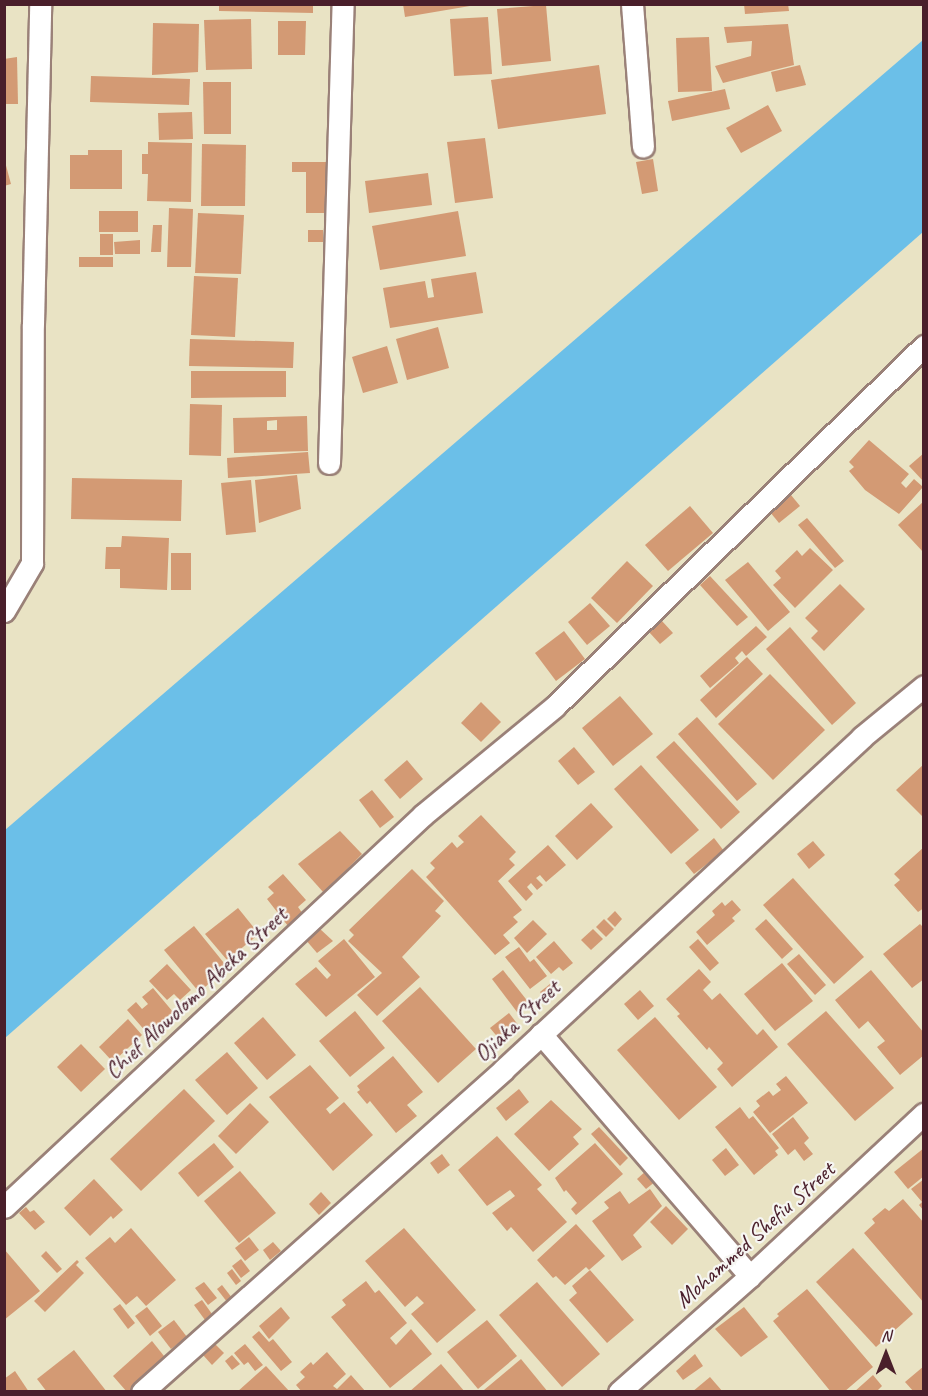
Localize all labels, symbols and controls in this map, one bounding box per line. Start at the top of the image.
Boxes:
street label: Chief Alowolomo Abeka Street [98,900,294,1086]
street label: Ojiaka Street [468,974,566,1068]
street label: Mohammed Shefiu Street [669,1155,841,1315]
north arrow [856,1324,916,1384]
text: N [881,1326,891,1346]

